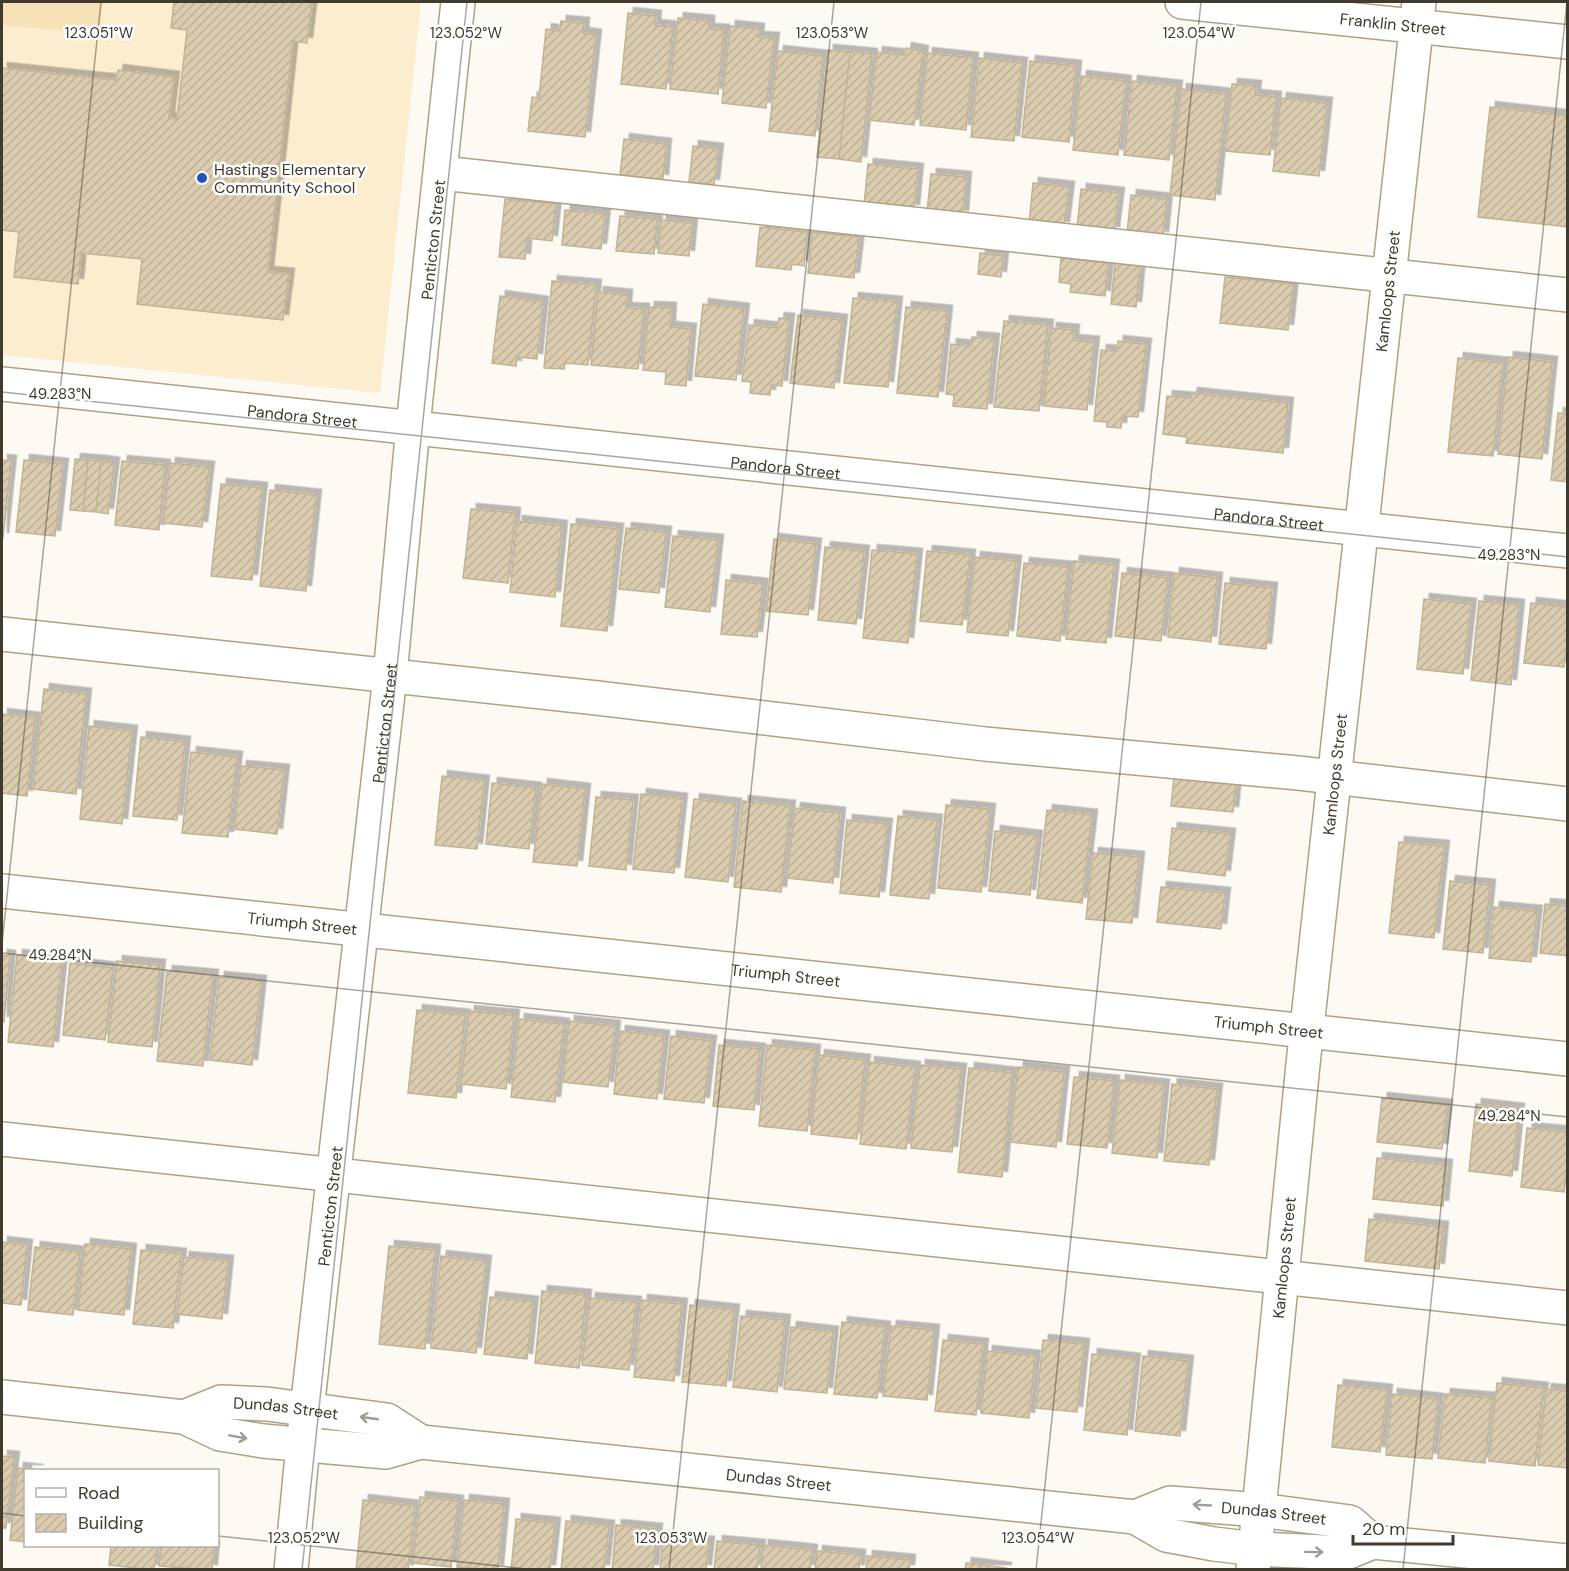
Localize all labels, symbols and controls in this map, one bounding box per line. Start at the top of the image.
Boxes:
street label: Franklin Street [1339,8,1447,40]
text: 123.051°W [65,23,134,43]
text: 123.052°W [430,23,502,43]
text: 123.053°W [796,23,869,43]
text: 123.054°W [1163,23,1236,43]
place label: Hastings Elementary Community School [214,159,366,198]
marker: Hastings Elementary Community School [195,171,209,185]
street label: Penticton Street [416,179,450,301]
street label: Kamloops Street [1370,229,1405,353]
text: 49.283°N [29,384,91,404]
street label: Pandora Street [246,400,358,432]
street label: Pandora Street [729,451,842,484]
street label: Pandora Street [1213,503,1325,535]
text: 49.283°N [1478,545,1540,565]
street label: Penticton Street [367,662,402,784]
street label: Kamloops Street [1318,712,1352,836]
street label: Triumph Street [246,907,358,940]
text: 49.284°N [28,945,92,965]
street label: Triumph Street [730,959,841,991]
street label: Triumph Street [1213,1011,1325,1043]
text: 49.284°N [1477,1106,1541,1126]
street label: Penticton Street [313,1145,347,1267]
street label: Kamloops Street [1267,1196,1300,1319]
street label: Dundas Street [233,1392,340,1424]
one-way arrow [360,1412,380,1423]
one-way arrow [228,1431,248,1442]
street label: Dundas Street [725,1464,832,1496]
legend [24,1469,219,1547]
text: Road [78,1481,120,1505]
street label: Dundas Street [1220,1497,1328,1529]
one-way arrow [1192,1499,1212,1510]
scale bar [1353,1508,1454,1546]
text: Building [78,1511,143,1535]
text: 20 m [1362,1517,1405,1541]
text: 123.052°W [268,1528,340,1548]
text: 123.053°W [635,1528,708,1548]
text: 123.054°W [1002,1528,1075,1548]
one-way arrow [1304,1546,1324,1558]

